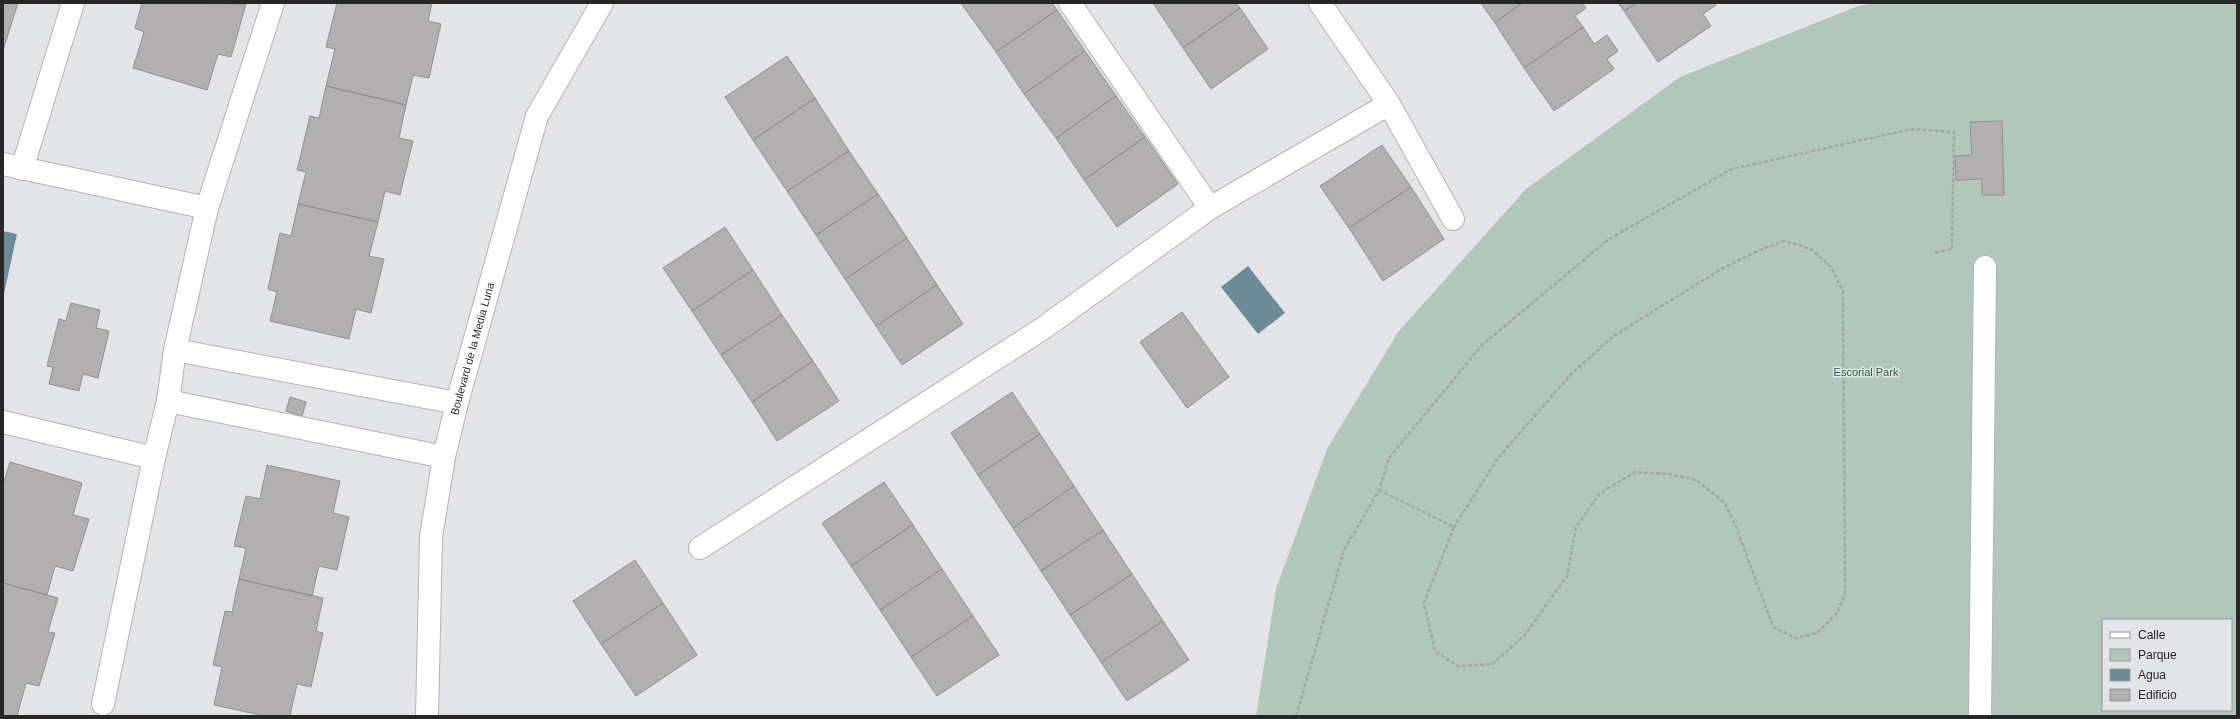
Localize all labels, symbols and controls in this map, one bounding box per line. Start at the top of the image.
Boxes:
street label: Boulevard de la Media Luna [448,280,497,416]
park label: Escorial Park [1834,366,1899,378]
legend [2102,619,2232,711]
text: Calle [2138,628,2166,642]
text: Parque [2138,648,2177,662]
text: Agua [2138,668,2166,682]
text: Edificio [2138,688,2177,702]

